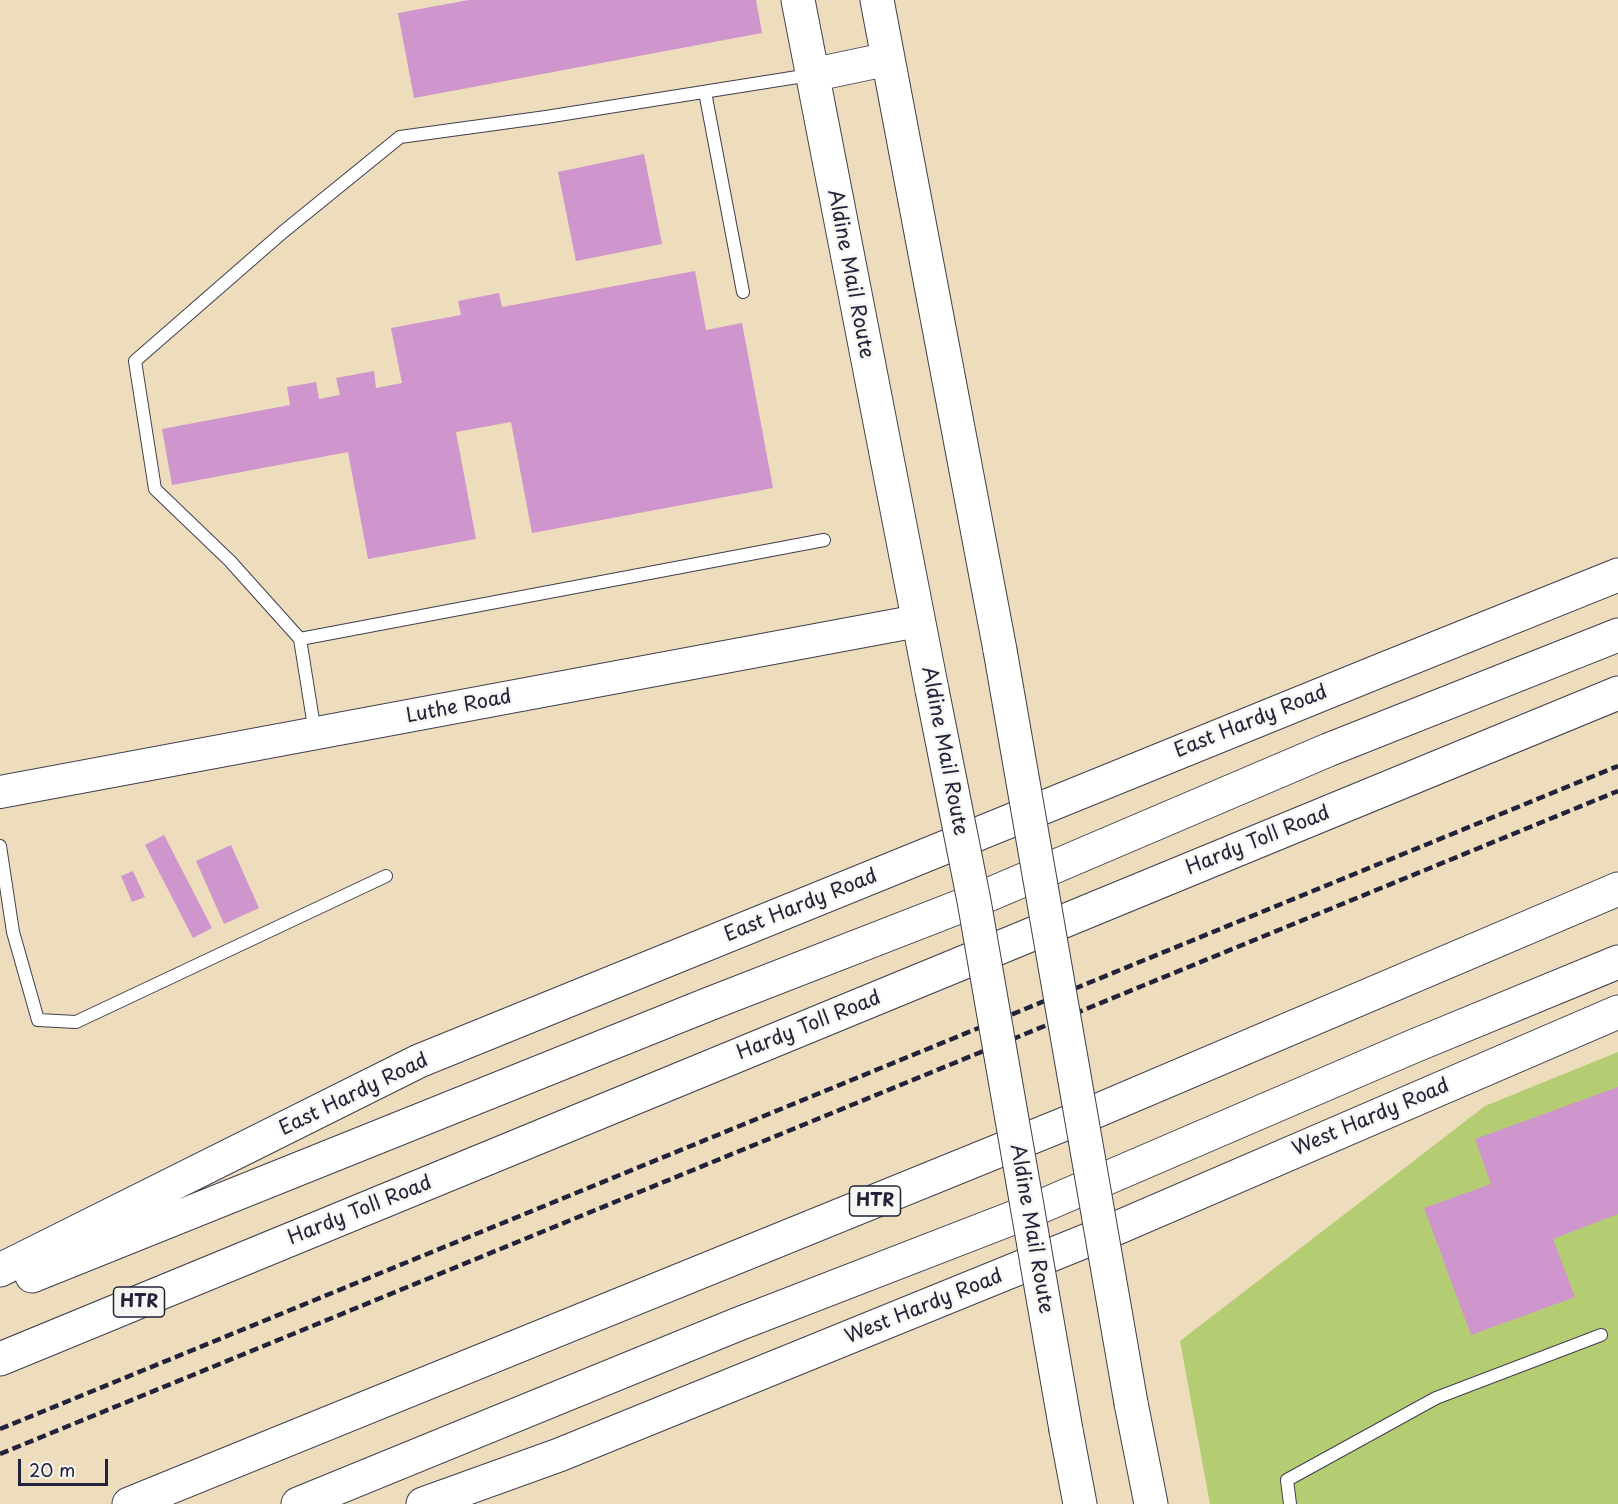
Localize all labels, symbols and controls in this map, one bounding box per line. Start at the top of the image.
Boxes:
street label: Aldine Mail Route [822,187,878,361]
street label: Aldine Mail Route [916,664,972,838]
street label: East Hardy Road [1171,680,1331,764]
street label: Luthe Road [404,685,514,729]
street label: Hardy Toll Road [1182,801,1334,881]
street label: East Hardy Road [721,864,881,948]
street label: Hardy Toll Road [733,986,885,1066]
street label: East Hardy Road [276,1049,432,1141]
street label: West Hardy Road [1289,1074,1453,1162]
street label: Aldine Mail Route [1004,1142,1058,1316]
street label: Hardy Toll Road [284,1171,436,1251]
road number: HTR [850,1186,900,1216]
street label: West Hardy Road [842,1264,1006,1350]
road number: HTR [114,1287,164,1317]
scale bar [21,1447,111,1485]
text: 20 m [29,1456,75,1483]

